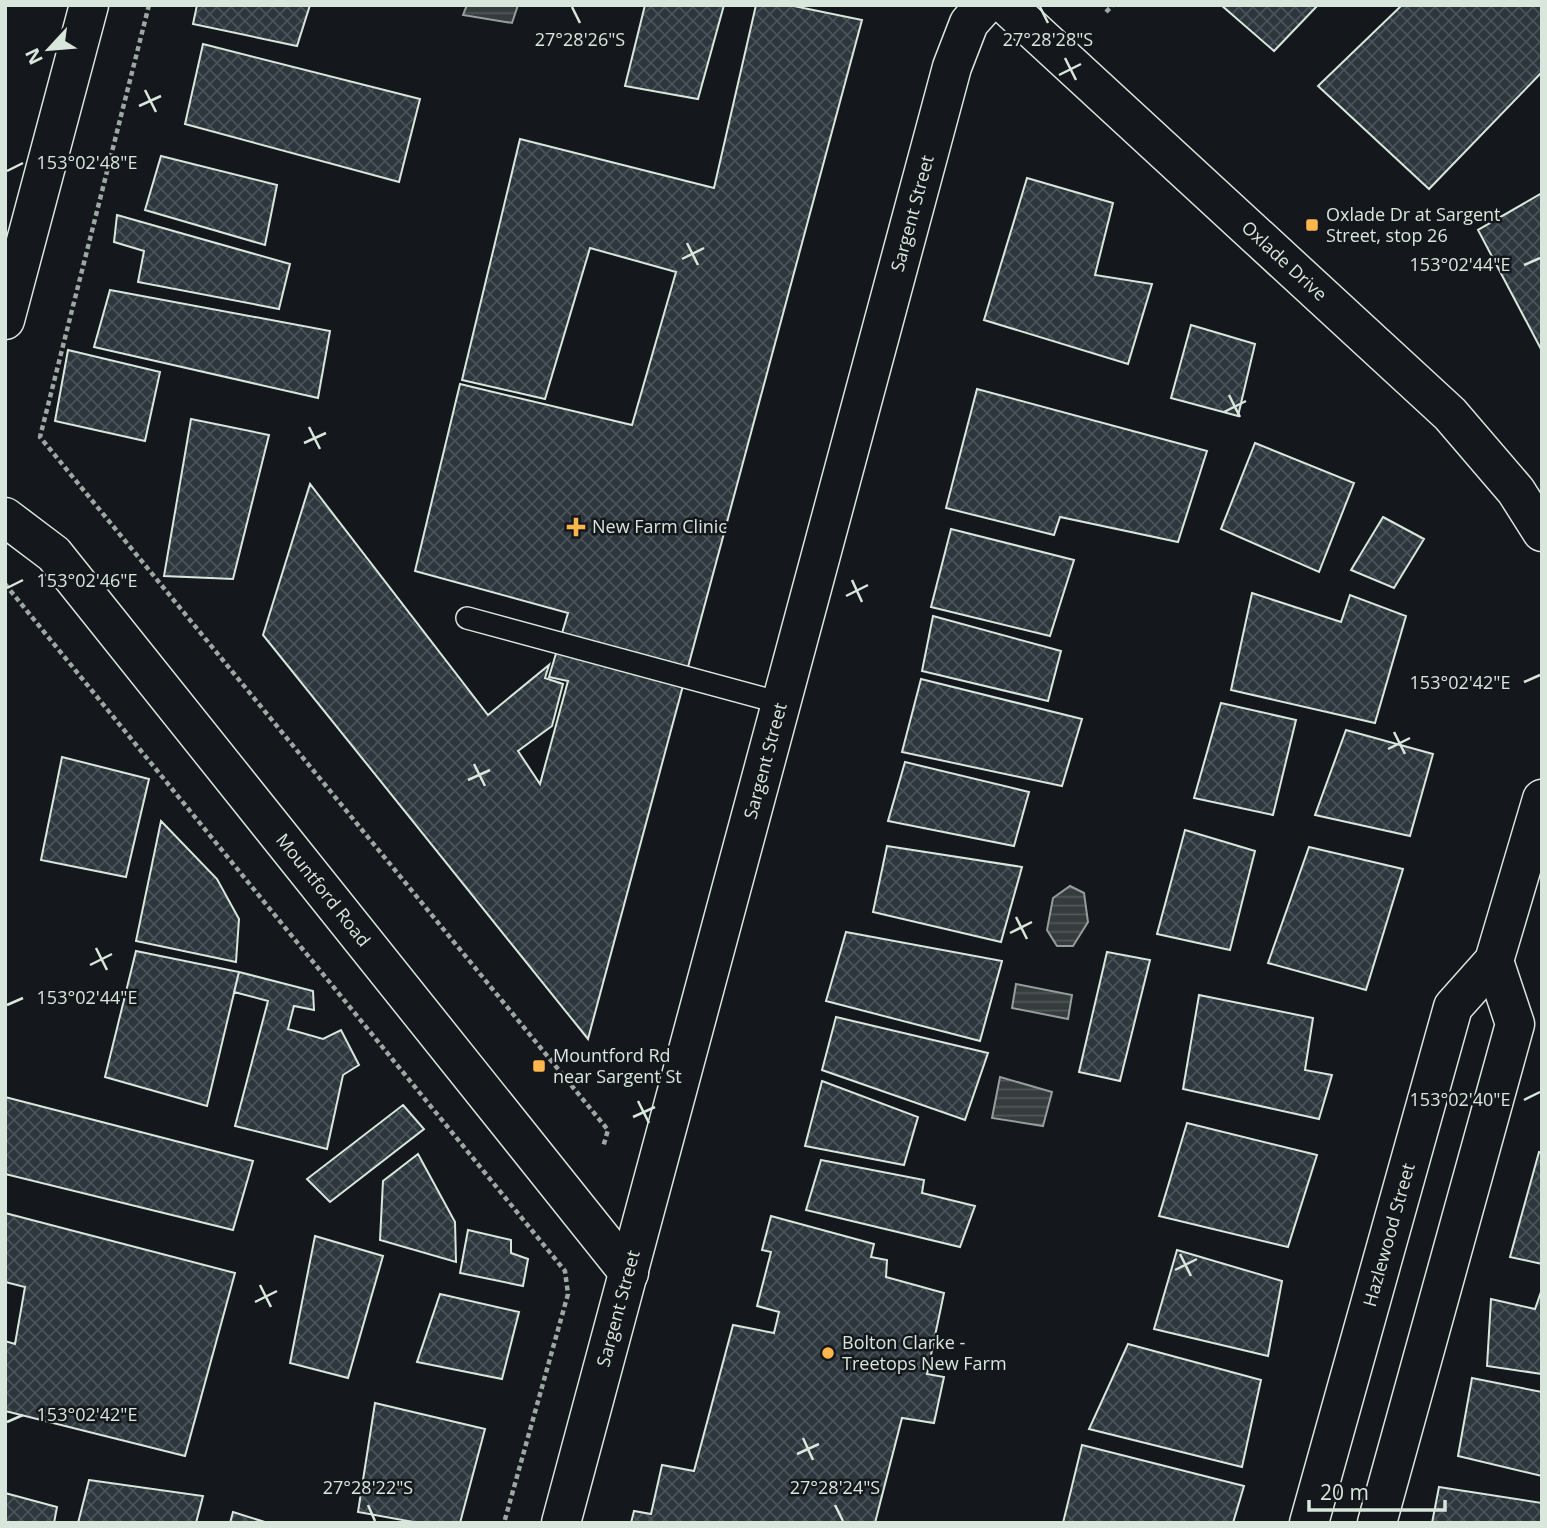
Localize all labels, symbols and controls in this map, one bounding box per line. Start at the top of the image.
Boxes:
north arrow [14,14,84,84]
text: 27°28'26"S [535,27,625,51]
text: 27°28'28"S [1003,27,1093,51]
text: N [19,44,49,69]
text: 153°02'48"E [37,150,137,174]
street label: Sargent Street [885,152,939,274]
place label: Oxlade Dr at Sargent Street, stop 26 [1326,202,1501,247]
street label: Oxlade Drive [1237,215,1333,306]
marker: Oxlade Dr at Sargent Street, stop 26 [1304,217,1320,233]
text: 153°02'44"E [1410,252,1510,276]
place label: New Farm Clinic [592,514,727,538]
marker: New Farm Clinic [566,517,586,537]
text: 153°02'46"E [37,568,137,592]
text: 153°02'42"E [1410,670,1510,694]
street label: Sargent Street [738,700,792,822]
street label: Mountford Road [271,828,376,951]
text: 153°02'44"E [37,985,137,1009]
place label: Mountford Rd near Sargent St [553,1043,682,1088]
marker: Mountford Rd near Sargent St [531,1058,547,1074]
text: 153°02'40"E [1410,1087,1510,1111]
street label: Hazlewood Street [1357,1160,1420,1309]
street label: Sargent Street [591,1247,645,1369]
place label: Bolton Clarke - Treetops New Farm [842,1330,1007,1375]
marker: Bolton Clarke - Treetops New Farm [820,1345,836,1361]
text: 153°02'42"E [37,1402,137,1426]
scale bar [1309,1468,1446,1512]
text: 27°28'22"S [323,1475,413,1499]
text: 27°28'24"S [790,1475,880,1499]
text: 20 m [1320,1478,1369,1506]

